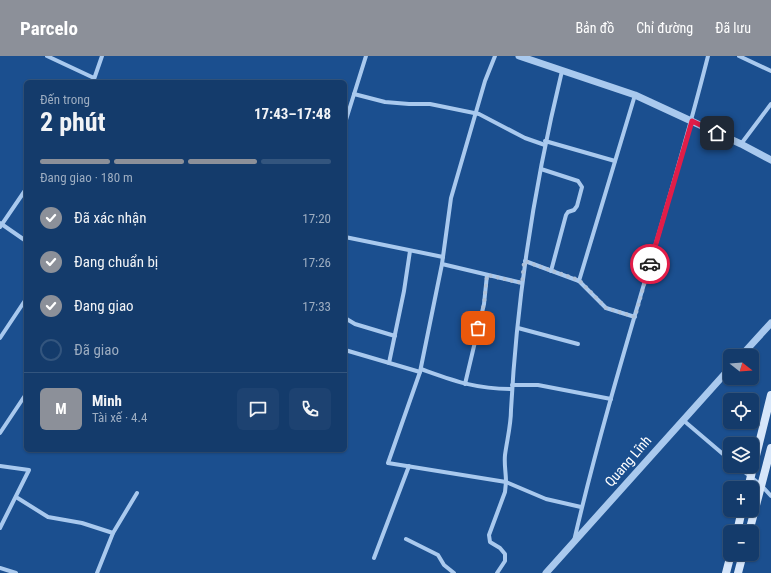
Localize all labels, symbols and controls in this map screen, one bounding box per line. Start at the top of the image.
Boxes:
text: Parcelo [20,17,78,40]
text: Bản đồ [575,20,614,36]
text: Chỉ đường [636,20,693,36]
text: Đã lưu [715,20,751,36]
text: Đến trong [40,92,90,107]
text: 17:43–17:48 [254,105,331,123]
text: 2 phút [40,107,106,137]
pin [700,116,734,150]
icon: home [706,122,728,144]
text: Đang giao · 180 m [40,170,133,185]
icon: check [40,207,62,229]
text: Đã xác nhận [74,209,147,227]
text: 17:20 [302,211,331,226]
courier [630,244,670,284]
icon: check [40,251,62,273]
text: Đang chuẩn bị [74,253,158,271]
icon: car [639,253,661,275]
text: 17:26 [302,255,331,270]
icon: check [40,295,62,317]
text: Đang giao [74,297,134,315]
text: 17:33 [302,299,331,314]
pin [461,311,495,345]
icon: bag [467,317,489,339]
text: Đã giao [74,341,119,359]
north arrow [723,349,759,385]
map controls [723,349,759,561]
button: chat [237,388,279,430]
button: phone [289,388,331,430]
text: Minh [92,392,122,410]
button: locate [723,393,759,429]
text: M [55,400,67,418]
text: Tài xế · 4.4 [92,410,147,425]
street label: Quang Lĩnh [602,432,654,490]
button: layers [723,437,759,473]
button: + [723,481,759,517]
button: − [723,525,759,561]

